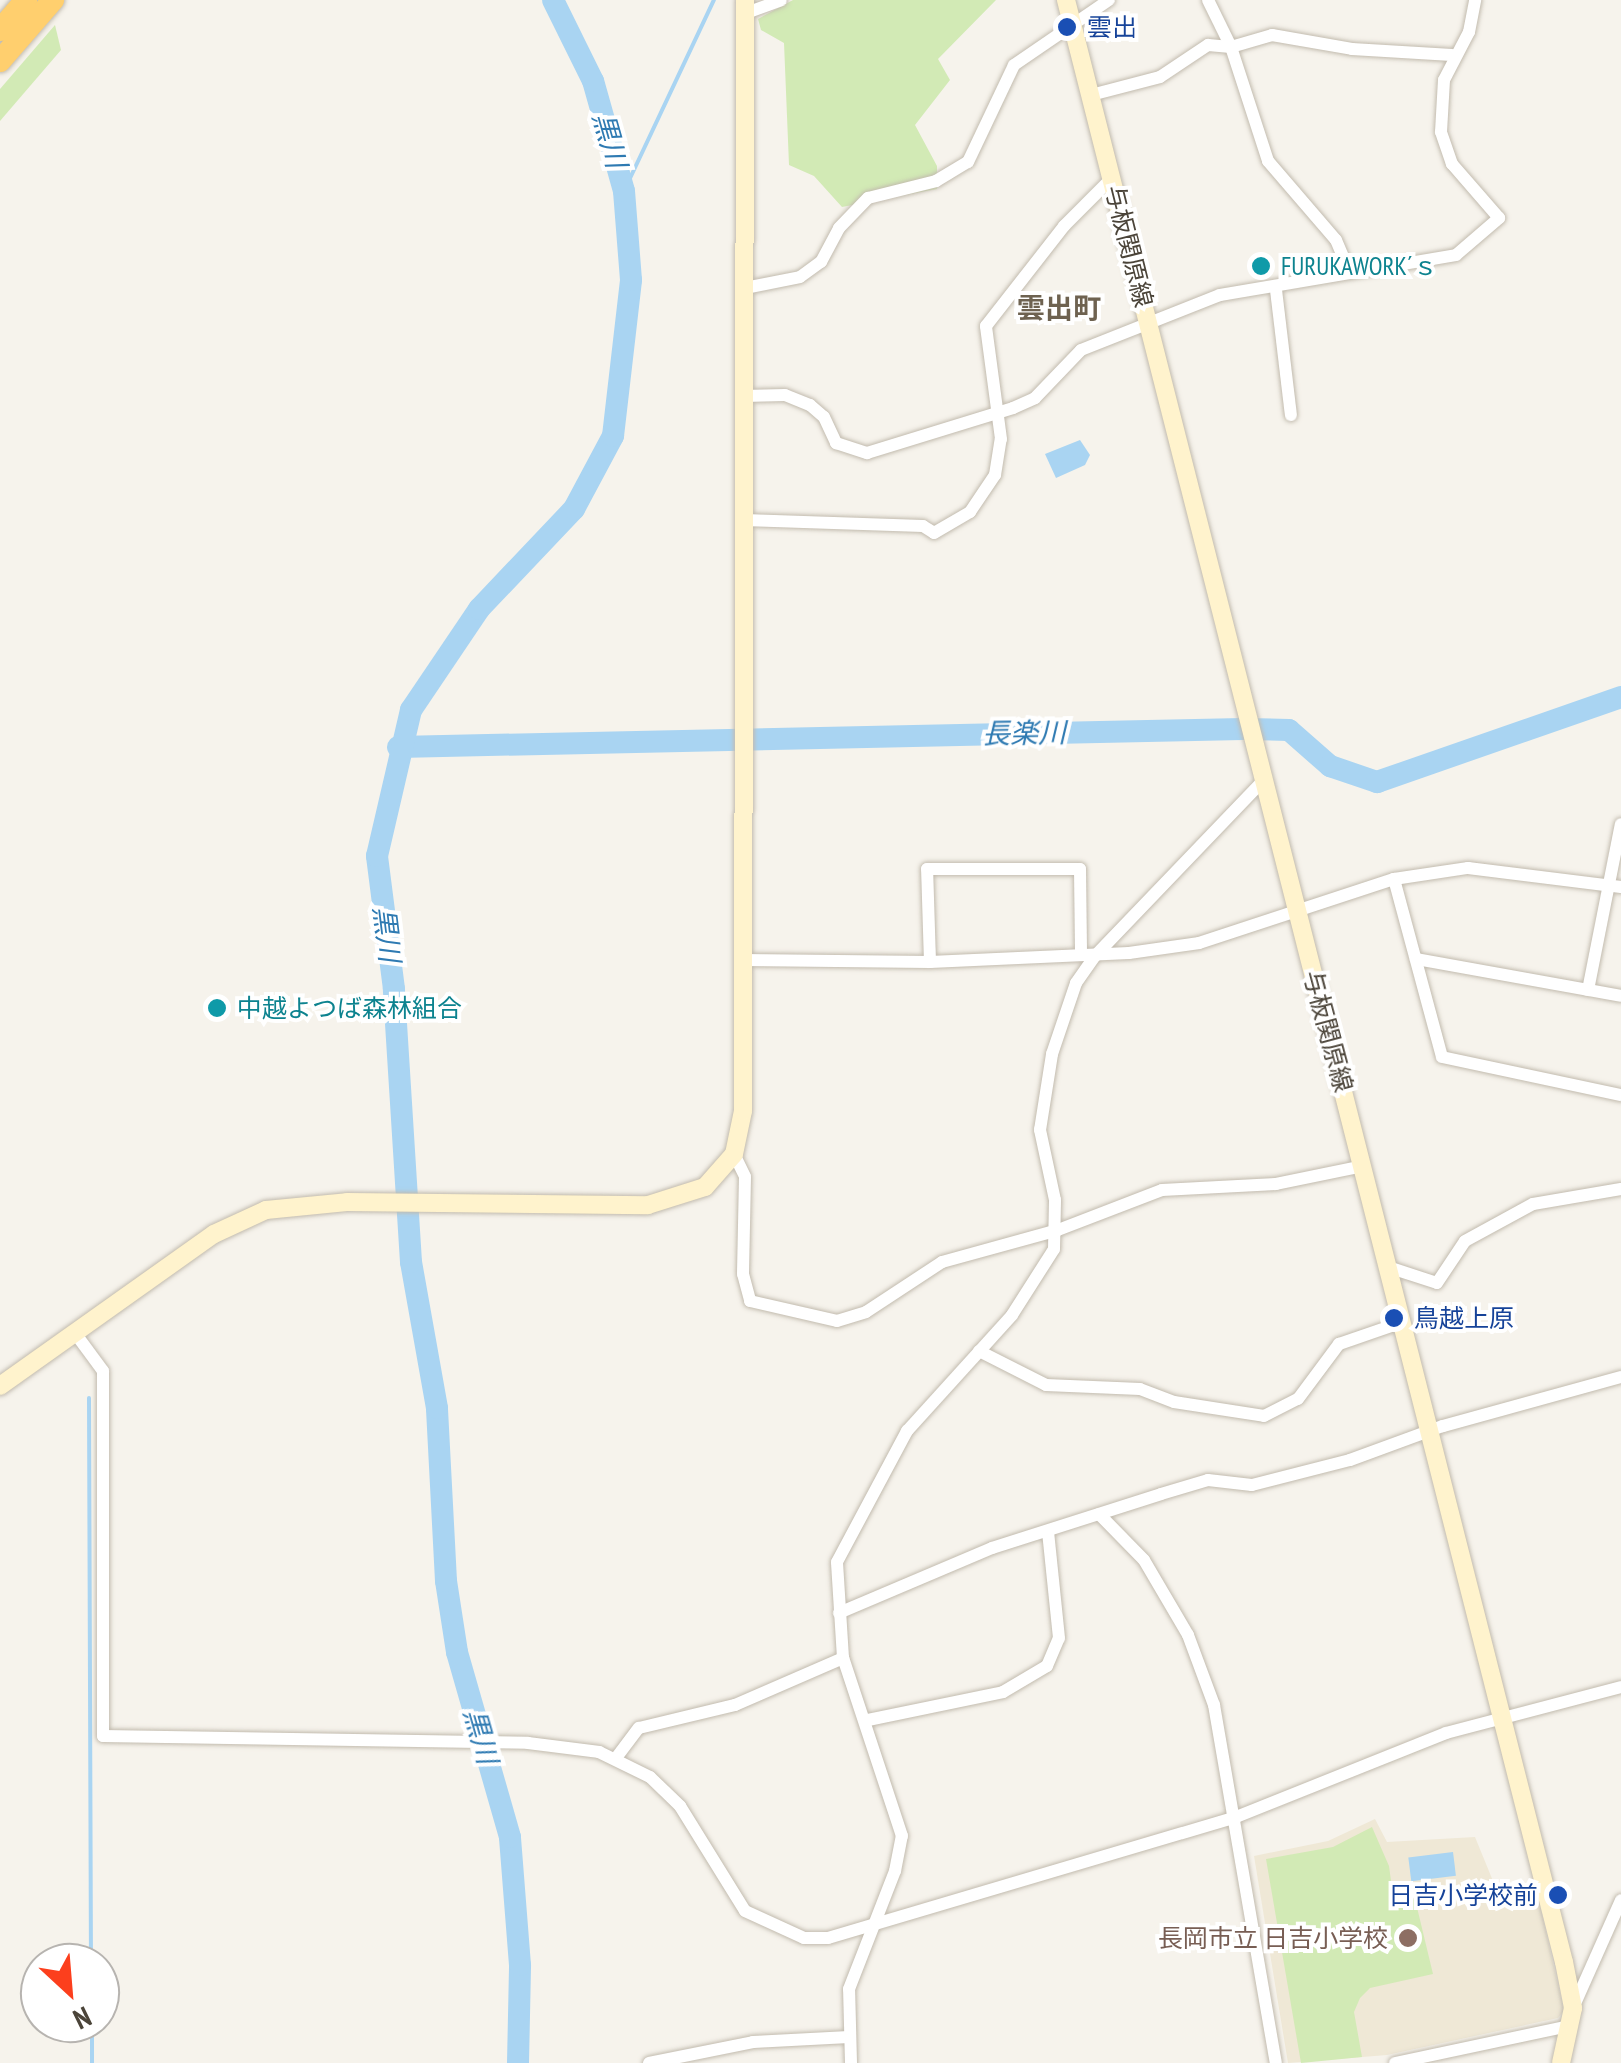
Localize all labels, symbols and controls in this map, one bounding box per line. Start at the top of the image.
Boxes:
place label: 雲出 [1087,12,1137,42]
marker: 雲出 [1056,16,1078,38]
water label: 黒川 [586,108,634,172]
street label: 与板関原線 [1099,182,1159,310]
place label: FURUKAWORK´ｓ [1281,251,1438,281]
marker: FURUKAWORK´ｓ [1250,255,1272,277]
district label: 雲出町 [1017,291,1101,325]
water label: 長楽川 [982,715,1066,751]
water label: 黒川 [367,904,407,964]
street label: 与板関原線 [1297,967,1359,1095]
place label: 中越よつば森林組合 [237,993,462,1023]
marker: 中越よつば森林組合 [206,997,228,1019]
place label: 鳥越上原 [1414,1303,1514,1333]
marker: 鳥越上原 [1383,1307,1405,1329]
water label: 黒川 [457,1704,505,1768]
place label: 日吉小学校前 [1388,1880,1538,1910]
marker: 日吉小学校前 [1547,1884,1569,1906]
place label: 長岡市立 日吉小学校 [1158,1923,1388,1953]
marker: 長岡市立 日吉小学校 [1397,1927,1419,1949]
north arrow [20,1943,120,2043]
text: N [68,1999,97,2039]

